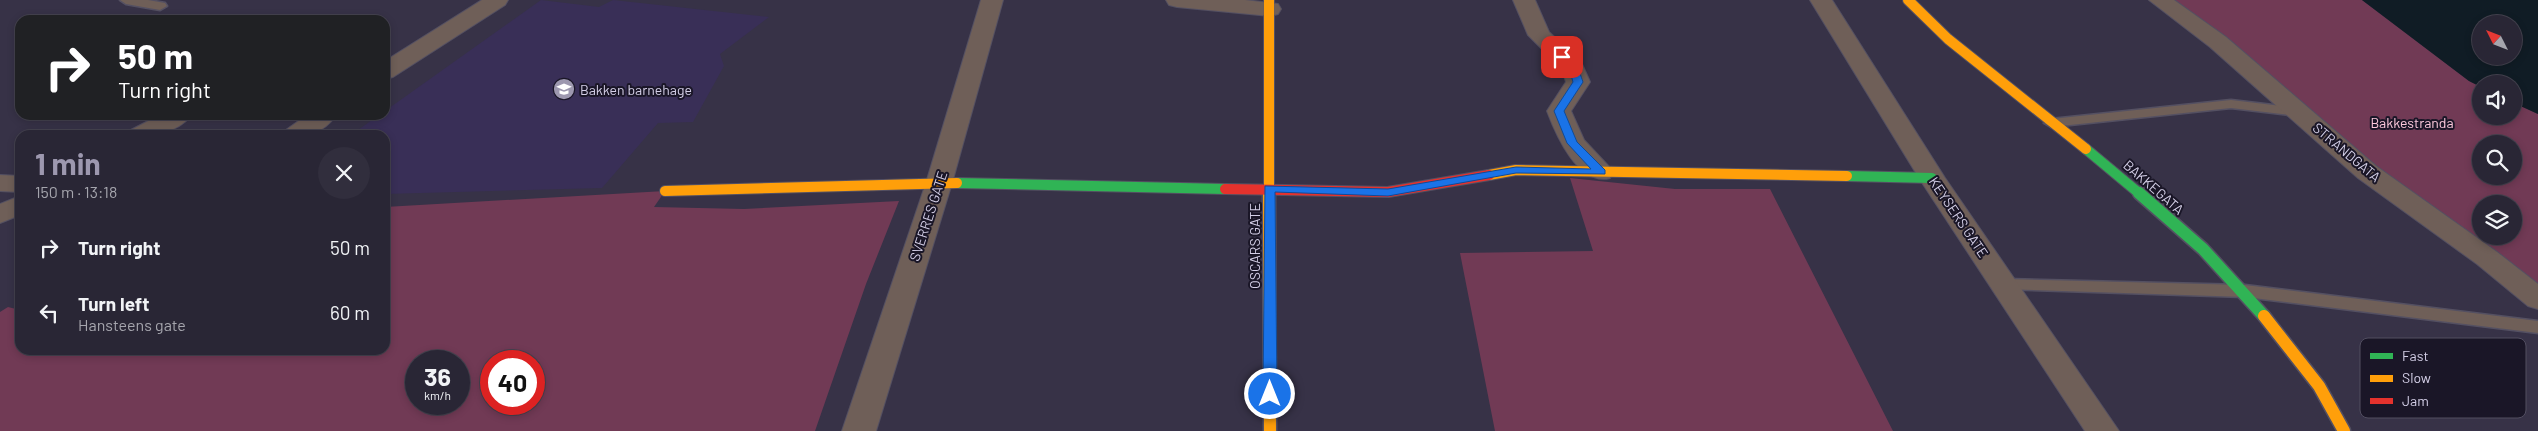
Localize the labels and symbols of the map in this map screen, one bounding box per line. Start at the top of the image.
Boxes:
north arrow [2472,15,2522,65]
pin [1541,36,1583,78]
school or university icon: Bakken barnehage [552,77,576,101]
place label: Bakken barnehage [580,81,692,98]
park label: Bakkestranda [2370,114,2454,131]
street label: STRANDGATA [2310,119,2385,186]
street label: BAKKEGATA [2120,156,2188,218]
street label: SVERRES GATE [905,169,951,263]
street label: KEYSERS GATE [1926,173,1992,261]
street label: OSCARS GATE [1246,203,1263,289]
legend [2360,338,2526,418]
text: Fast [2402,347,2428,364]
speed limit sign: 40 [480,350,545,415]
position arrow [1243,367,1295,419]
text: Slow [2402,369,2431,386]
text: Jam [2402,392,2429,409]

